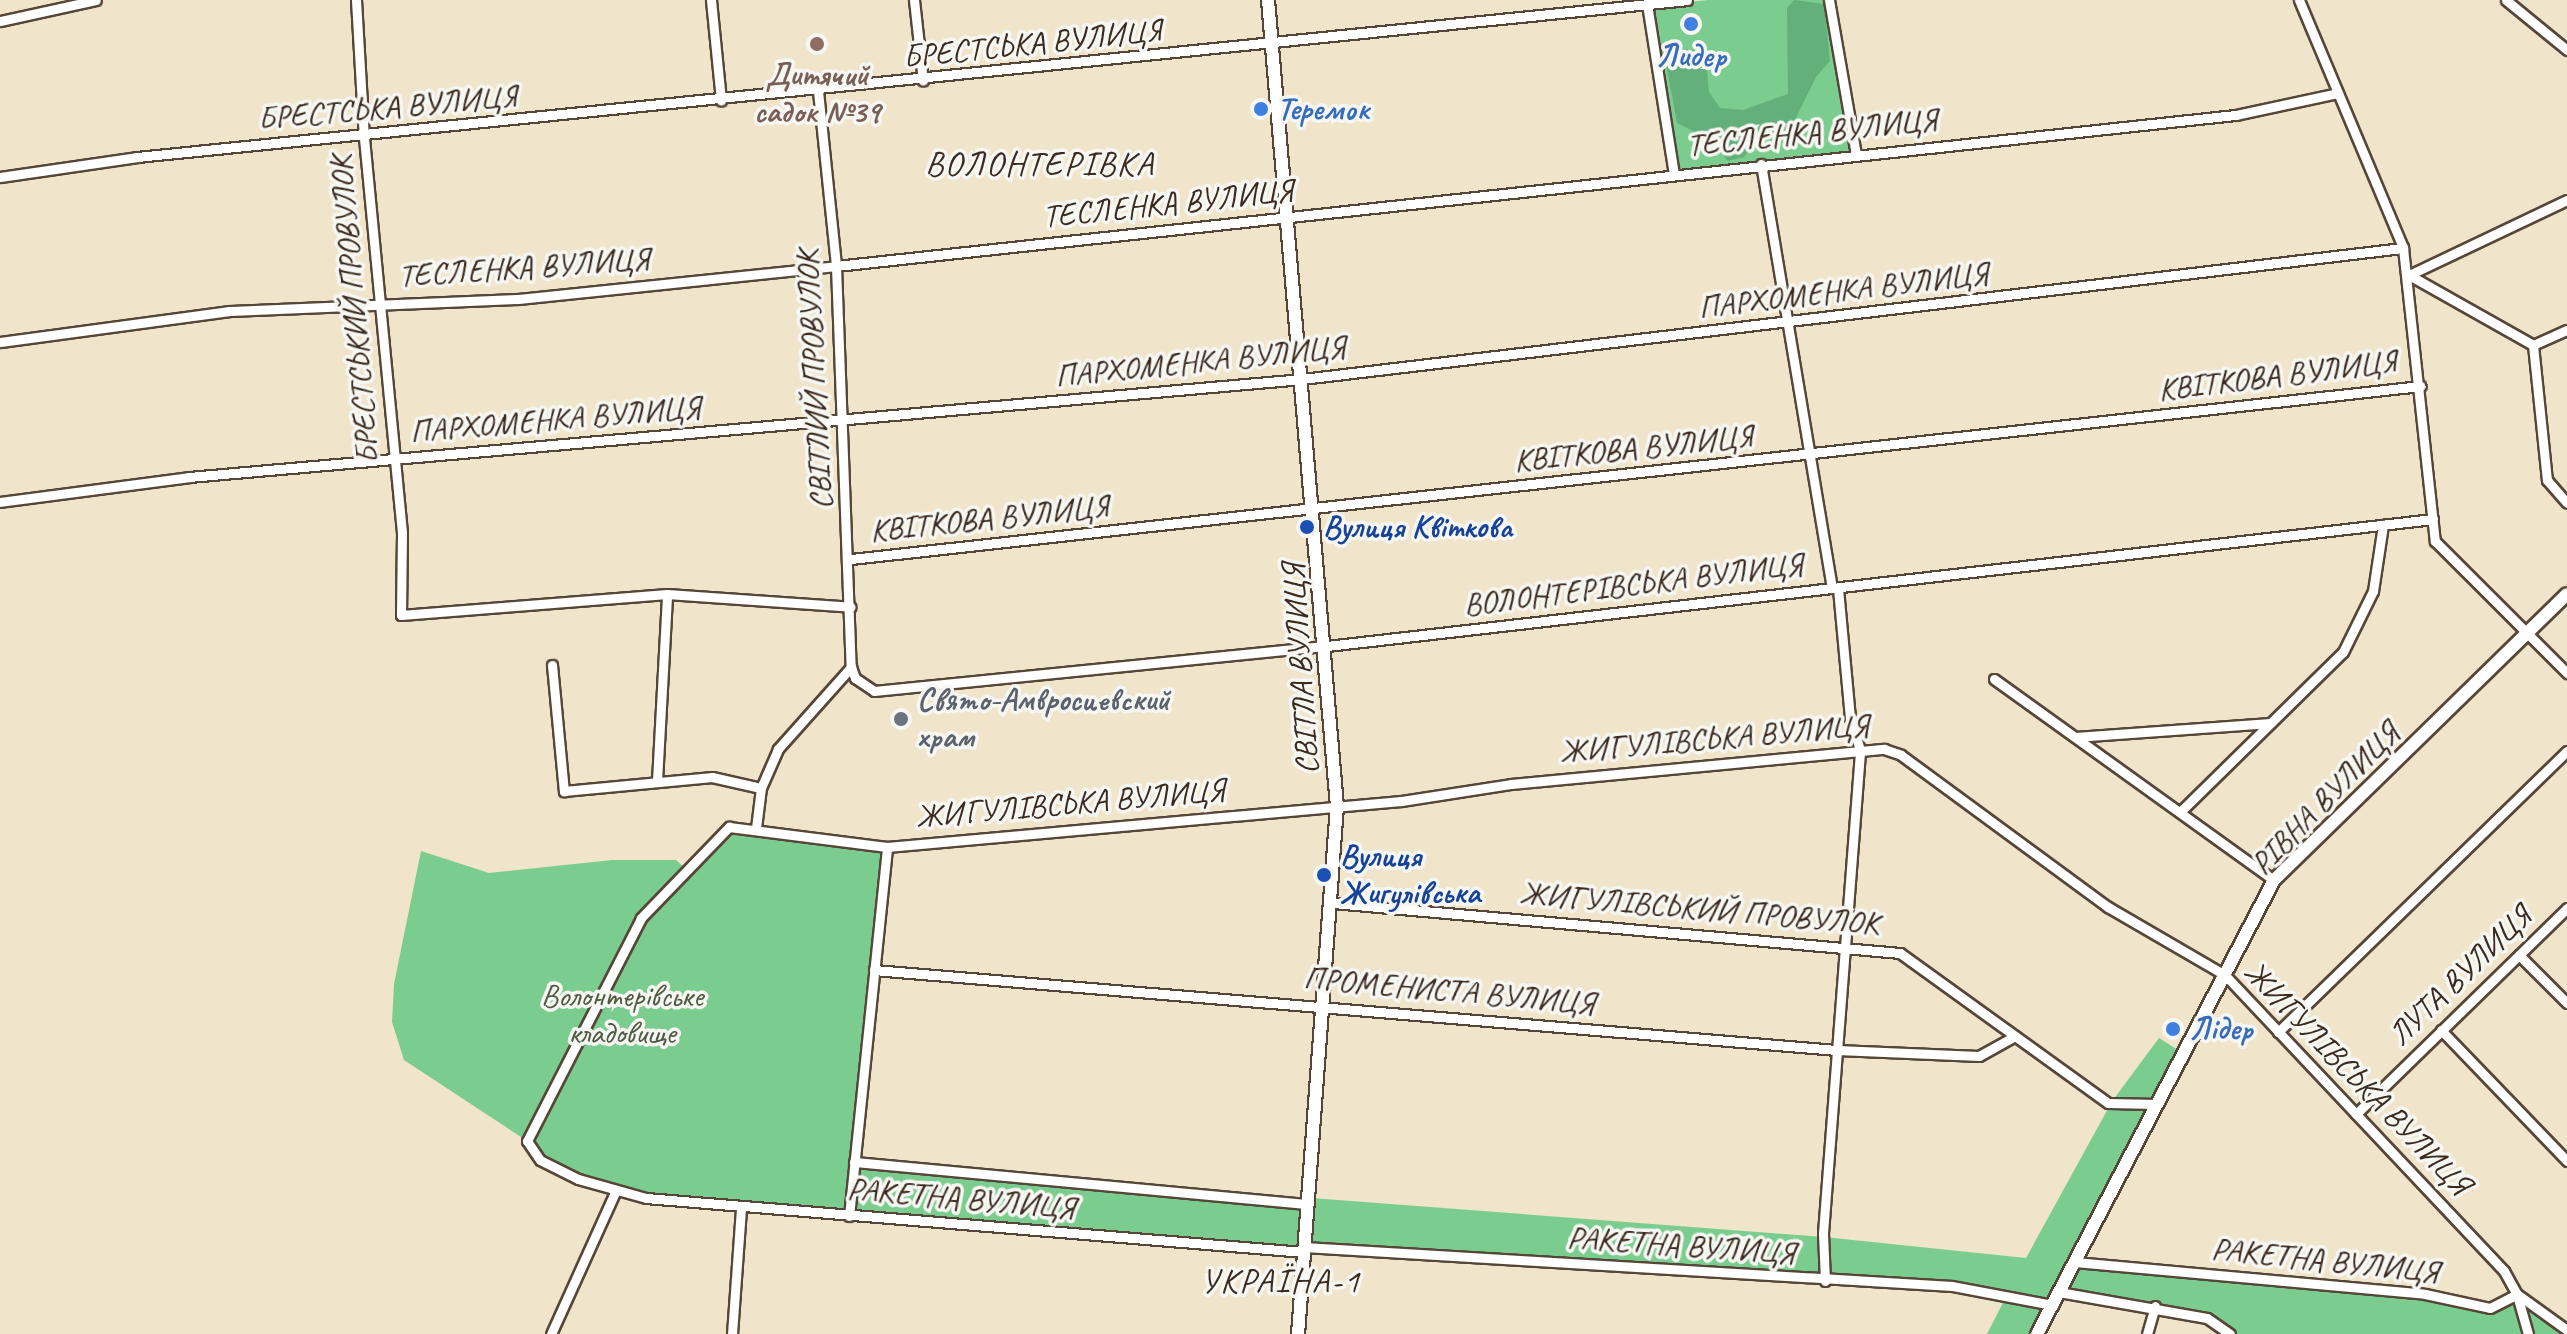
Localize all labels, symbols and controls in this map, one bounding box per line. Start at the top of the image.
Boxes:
street label: БРЕСТСЬКА ВУЛИЦЯ [902,11,1162,77]
marker: Лидер [1682,15,1700,33]
marker: Дитячий садок №39 [808,35,826,53]
place label: Лидер [1656,37,1726,75]
place label: Дитячий садок №39 [754,57,880,132]
street label: БРЕСТСЬКА ВУЛИЦЯ [257,78,517,138]
place label: Теремок [1277,90,1370,128]
marker: Теремок [1252,100,1270,118]
street label: ТЕСЛЕНКА ВУЛИЦЯ [1686,101,1938,165]
district label: ВОЛОНТЕРІВКА [926,144,1154,184]
street label: БРЕСТСЬКИЙ ПРОВУЛОК [322,155,388,465]
street label: ТЕСЛЕНКА ВУЛИЦЯ [1042,172,1294,236]
street label: ТЕСЛЕНКА ВУЛИЦЯ [398,240,650,296]
street label: СВІТЛИЙ ПРОВУЛОК [789,250,841,510]
street label: ПАРХОМЕНКА ВУЛИЦЯ [1697,254,1989,328]
street label: ПАРХОМЕНКА ВУЛИЦЯ [1054,328,1346,396]
street label: КВІТКОВА ВУЛИЦЯ [2157,342,2397,410]
street label: ПАРХОМЕНКА ВУЛИЦЯ [409,388,701,452]
street label: КВІТКОВА ВУЛИЦЯ [1513,417,1753,481]
street label: КВІТКОВА ВУЛИЦЯ [869,487,1109,551]
place label: Вулиця Квіткова [1323,508,1513,546]
marker: Вулиця Квіткова [1298,518,1316,536]
street label: ВОЛОНТЕРІВСЬКА ВУЛИЦЯ [1462,545,1804,625]
street label: СВІТЛА ВУЛИЦЯ [1275,564,1327,774]
place label: Свято-Амвросиевский храм [917,682,1170,757]
street label: ЖИГУЛІВСЬКА ВУЛИЦЯ [1559,706,1869,772]
marker: Свято-Амвросиевский храм [892,710,910,728]
street label: РІВНА ВУЛИЦЯ [2244,716,2406,882]
street label: ЖИГУЛІВСЬКА ВУЛИЦЯ [915,771,1225,837]
place label: Вулиця Жигулівська [1340,838,1480,913]
marker: Вулиця Жигулівська [1315,866,1333,884]
street label: ЖИГУЛІВСЬКИЙ ПРОВУЛОК [1518,874,1880,944]
street label: ЛУТА ВУЛИЦЯ [2382,899,2538,1053]
street label: ЖИГУЛІВСЬКА ВУЛИЦЯ [2236,954,2478,1202]
street label: ПРОМЕНИСТА ВУЛИЦЯ [1303,959,1595,1023]
park label: Волонтерівське кладовище [541,978,703,1053]
place label: Лідер [2189,1010,2253,1048]
marker: Лідер [2164,1020,2182,1038]
street label: РАКЕТНА ВУЛИЦЯ [846,1170,1076,1228]
street label: РАКЕТНА ВУЛИЦЯ [1566,1219,1796,1273]
street label: РАКЕТНА ВУЛИЦЯ [2210,1230,2440,1292]
district label: УКРАЇНА-1 [1200,1261,1362,1301]

